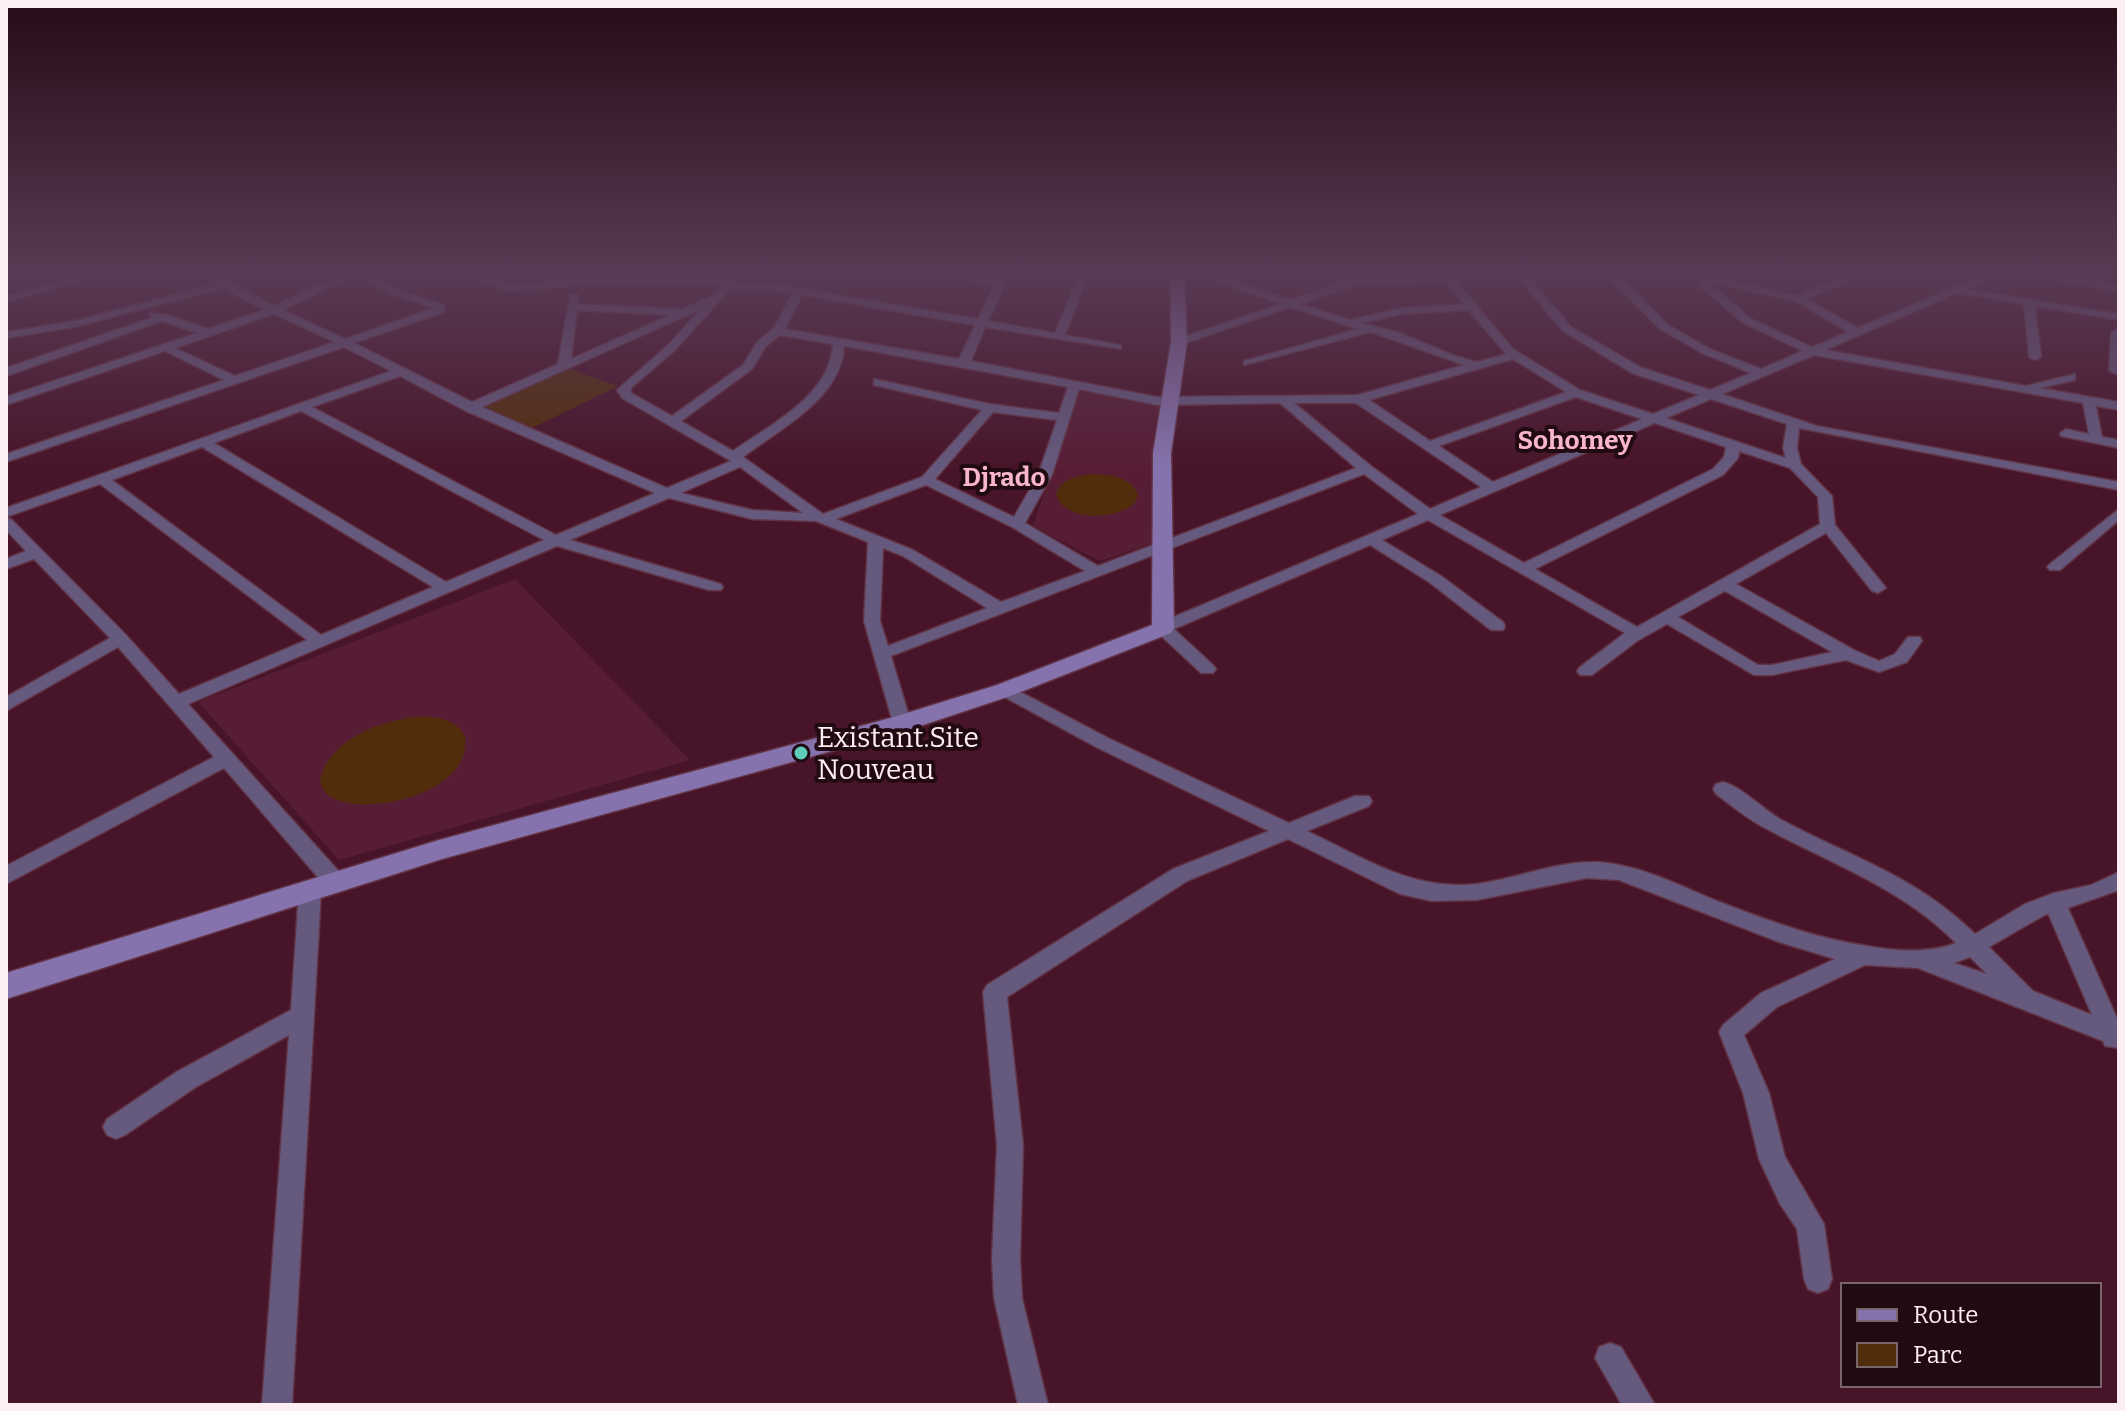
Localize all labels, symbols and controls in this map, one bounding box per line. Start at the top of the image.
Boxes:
district label: Sohomey [1518,425,1633,456]
district label: Djrado [963,462,1045,493]
place label: Existant.Site Nouveau [817,721,979,786]
marker: Existant.Site Nouveau [792,744,810,762]
legend [1841,1283,2101,1387]
text: Route [1913,1301,1978,1329]
text: Parc [1913,1341,1962,1369]

